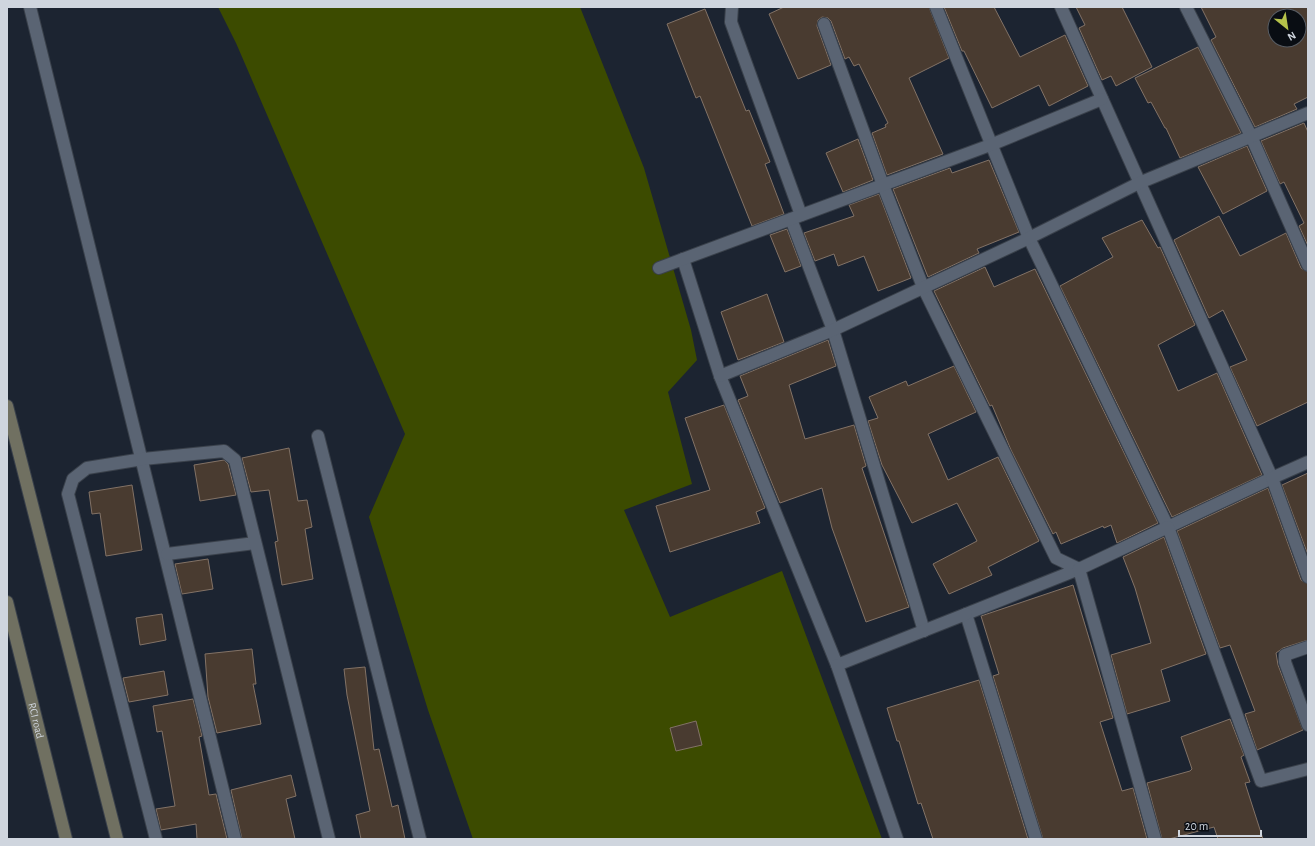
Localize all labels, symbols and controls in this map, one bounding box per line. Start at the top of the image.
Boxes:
north arrow [1267,8,1307,48]
text: N [1286,30,1298,43]
street label: RCI road [26,702,46,740]
scale bar [1179,812,1261,838]
text: 20 m [1185,820,1208,832]

